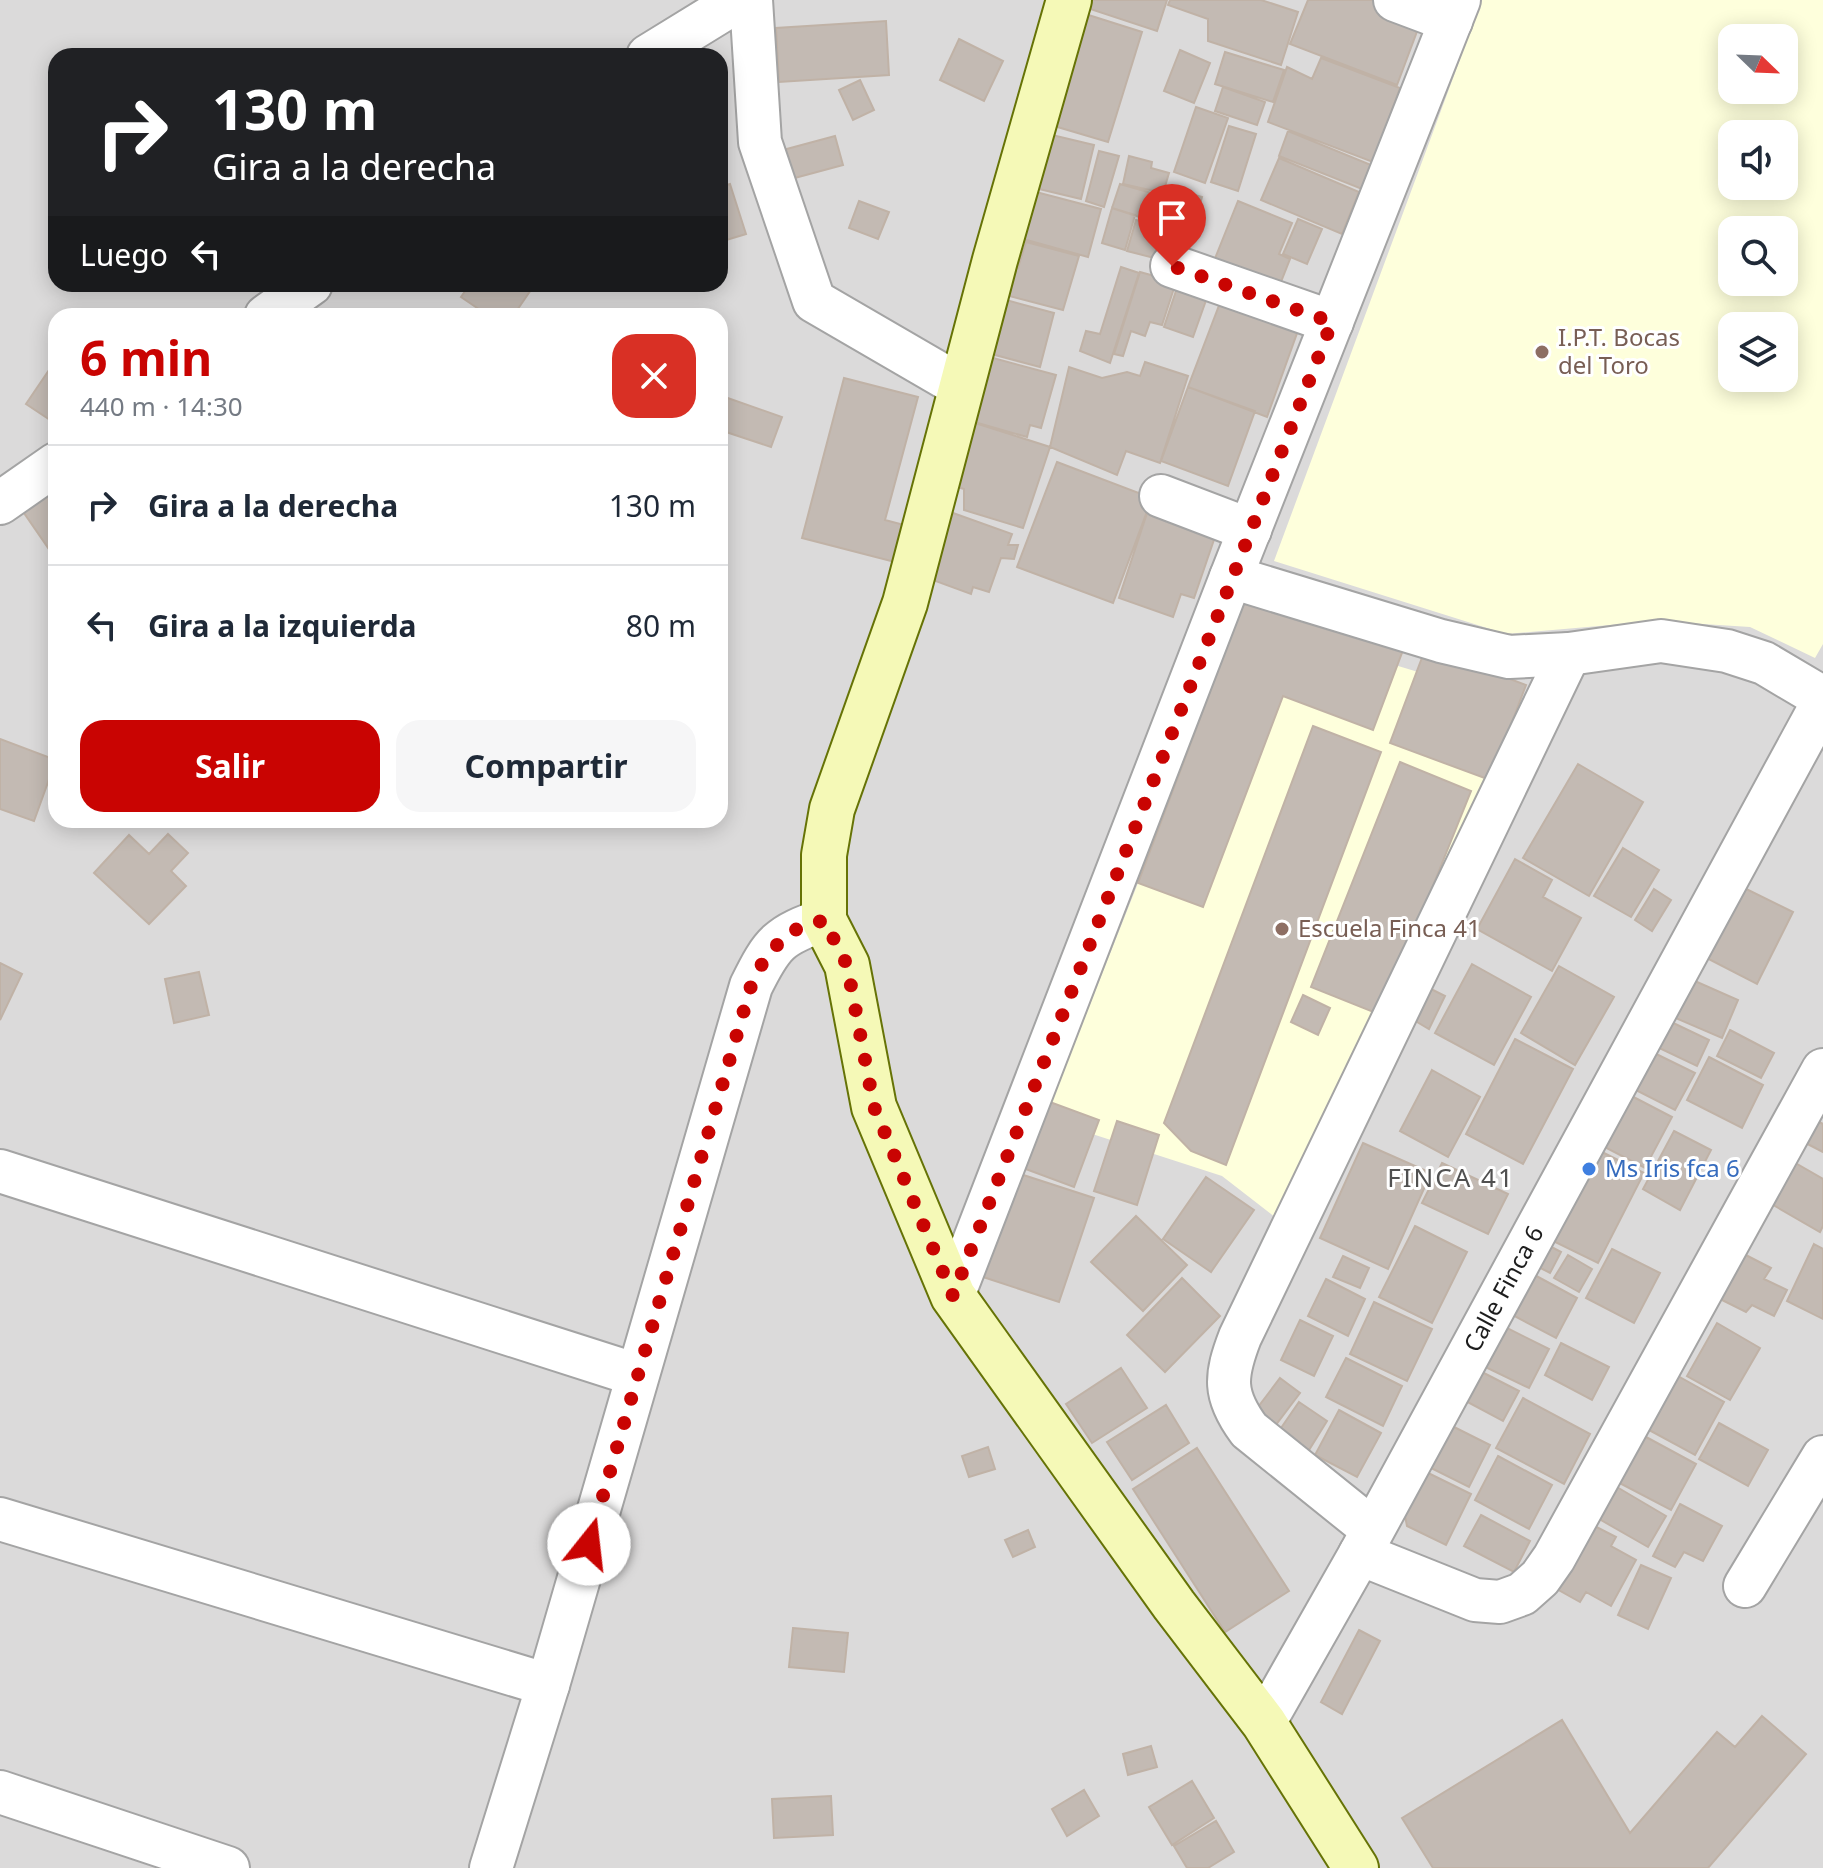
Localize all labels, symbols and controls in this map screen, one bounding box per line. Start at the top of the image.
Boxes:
north arrow [1718,24,1798,104]
map controls [1718,24,1798,392]
text: 130 m [212,70,377,146]
icon: right [80,80,184,184]
button: sound [1718,120,1798,200]
text: Gira a la derecha [212,142,496,191]
pin [1138,184,1206,266]
icon: arrive [1150,196,1194,240]
button: search [1718,216,1798,296]
icon: left [184,232,228,276]
text: Luego [80,234,168,275]
button: layers [1718,312,1798,392]
place label: I.P.T. Bocas del Toro [1558,320,1680,381]
text: 6 min [80,325,212,390]
button: close [612,334,696,418]
marker: I.P.T. Bocas del Toro [1533,343,1551,361]
text: 440 m · 14:30 [80,388,243,424]
icon: right [80,483,124,527]
text: Gira a la derecha [148,485,398,526]
text: 130 m [609,485,696,526]
icon: left [80,603,124,647]
text: Gira a la izquierda [148,605,417,646]
text: 80 m [626,605,696,646]
button: Salir [80,720,380,812]
button: Compartir [396,720,696,812]
place label: Escuela Finca 41 [1298,911,1481,944]
marker: Escuela Finca 41 [1273,920,1291,938]
place label: Ms Iris fca 6 [1605,1151,1740,1184]
district label: FINCA 41 [1387,1159,1515,1195]
marker: Ms Iris fca 6 [1580,1160,1598,1178]
street label: Calle Finca 6 [1455,1219,1550,1357]
position arrow [547,1502,631,1586]

